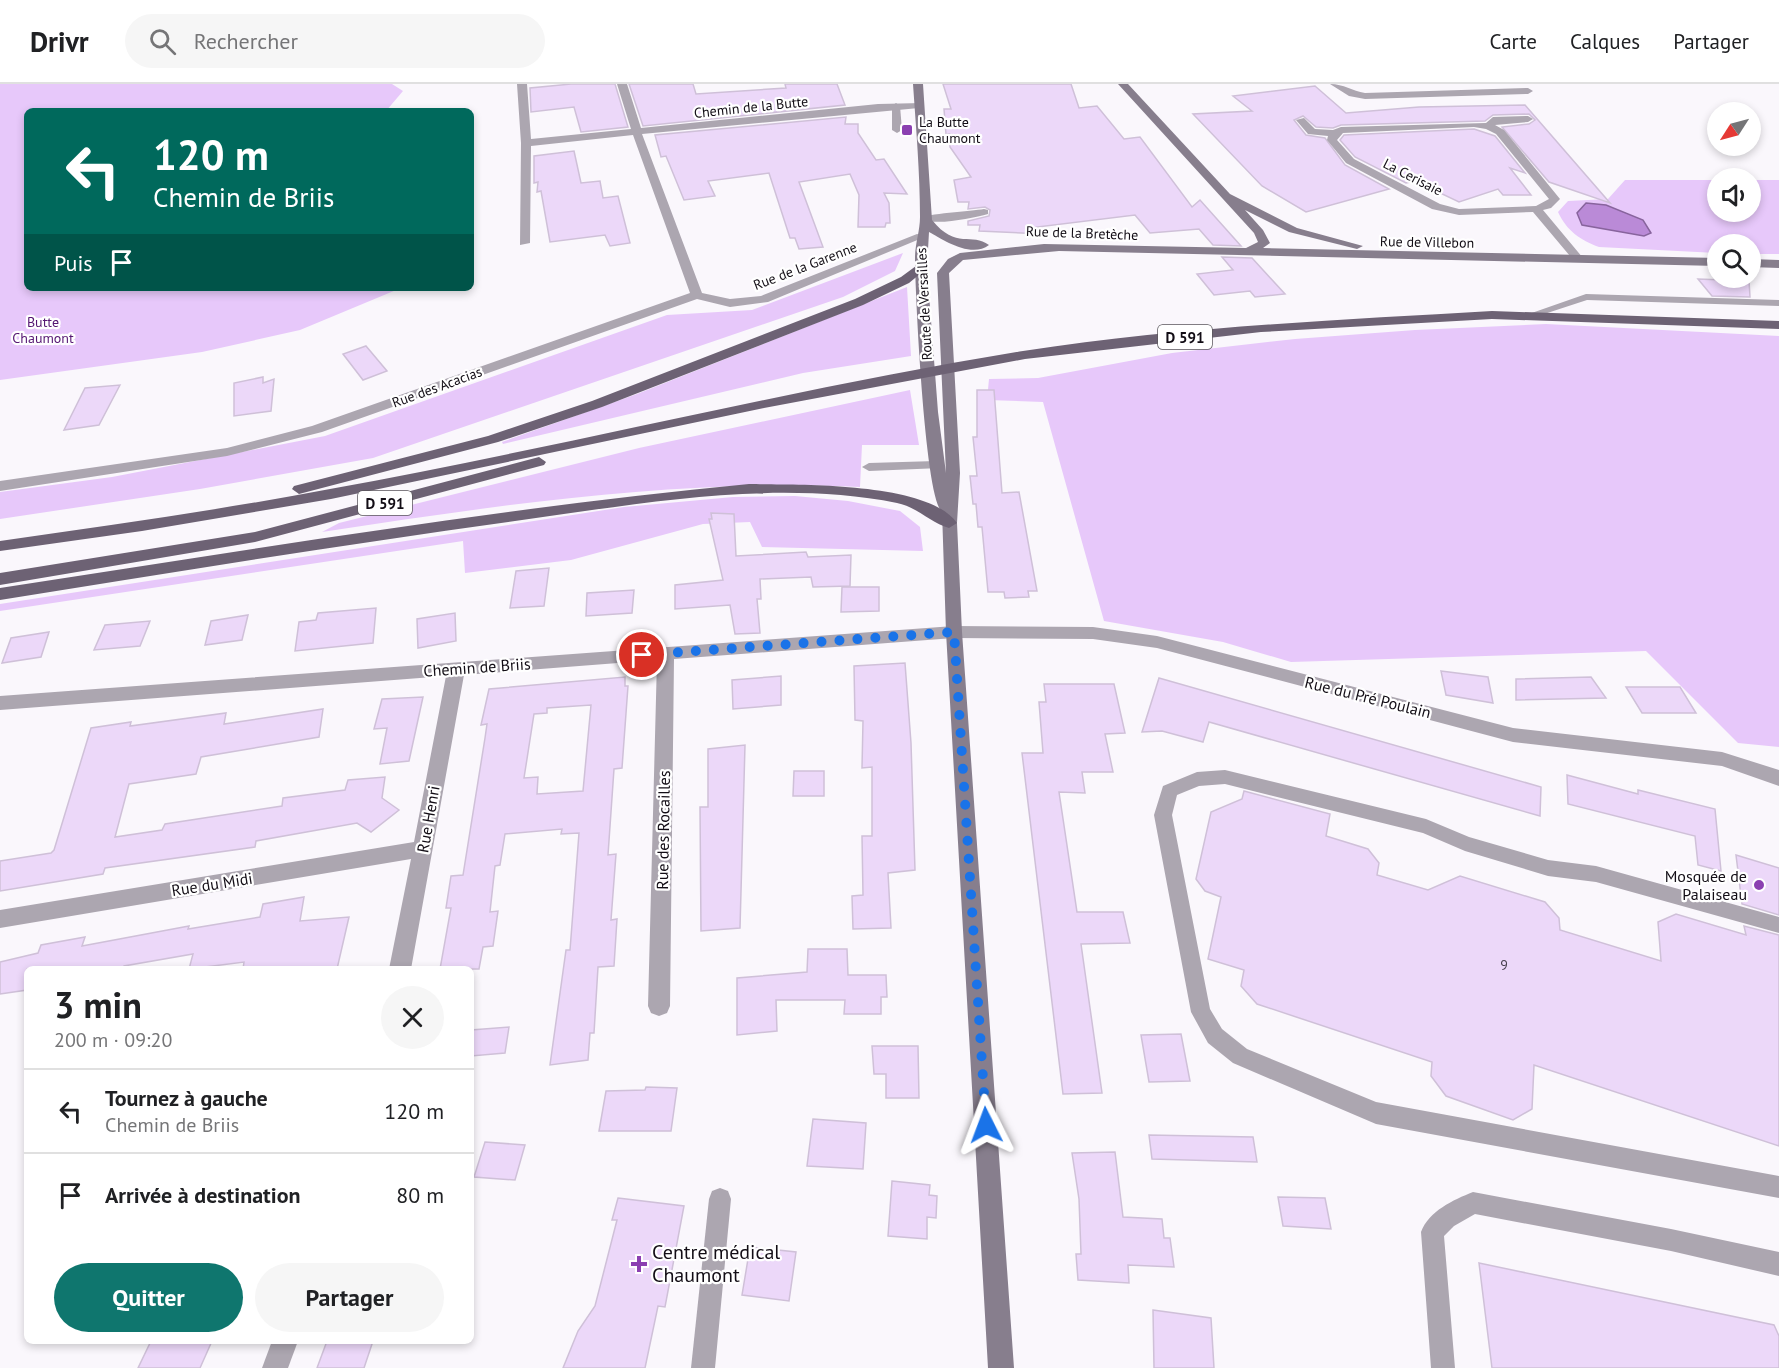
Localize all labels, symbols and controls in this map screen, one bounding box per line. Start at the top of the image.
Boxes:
search box [125,14,545,68]
text: Drivr [30,23,89,60]
icon: search [146,25,179,58]
text: Rechercher [194,27,298,55]
text: Carte [1490,28,1537,55]
text: Calques [1570,28,1640,55]
text: Partager [1673,28,1749,55]
street label: Chemin de la Butte [693,92,809,122]
north arrow [1707,102,1761,156]
map controls [1707,102,1761,288]
place label: La Butte Chaumont [919,113,981,147]
marker: La Butte Chaumont [900,123,914,137]
text: 120 m [153,127,269,182]
icon: left [54,132,132,210]
street label: La Cerisaie [1380,154,1446,200]
button: sound [1707,168,1761,222]
text: Chemin de Briis [153,180,334,214]
street label: Rue de la Bretèche [1026,222,1138,244]
street label: Rue de Villebon [1380,232,1474,252]
button: search [1707,234,1761,288]
street label: Rue de la Garenne [751,238,859,294]
icon: arrive [105,246,138,279]
street label: Route de Versailles [912,247,936,361]
text: Puis [54,249,93,277]
park label: Butte Chaumont [12,313,74,347]
road number: D 591 [1158,325,1212,349]
street label: Rue des Acacias [389,362,485,412]
road number: D 591 [358,491,412,515]
pin [616,629,667,680]
icon: arrive [625,638,658,671]
street label: Chemin de Briis [423,653,532,681]
street label: Rue du Pré Poulain [1303,672,1433,722]
street label: Rue des Rocailles [652,770,674,890]
street label: Rue Henri [412,784,444,854]
place label: Mosquée de Palaiseau [1665,866,1747,904]
street label: Rue du Midi [170,868,254,900]
marker: Mosquée de Palaiseau [1752,878,1766,892]
house number: 9 [1500,956,1508,974]
text: 3 min [54,981,142,1028]
button: close [381,986,444,1049]
text: 200 m · 09:20 [54,1027,172,1053]
text: Tournez à gauche [105,1084,268,1112]
position arrow [954,1093,1018,1157]
icon: left [54,1095,87,1128]
text: 120 m [384,1097,444,1125]
text: Chemin de Briis [105,1112,239,1138]
icon: arrive [54,1179,87,1212]
text: Arrivée à destination [105,1181,301,1209]
text: 80 m [396,1181,444,1209]
place label: Centre médical Chaumont [652,1239,780,1288]
marker: Centre médical Chaumont [630,1255,648,1273]
button: Quitter [54,1263,243,1332]
button: Partager [255,1263,444,1332]

